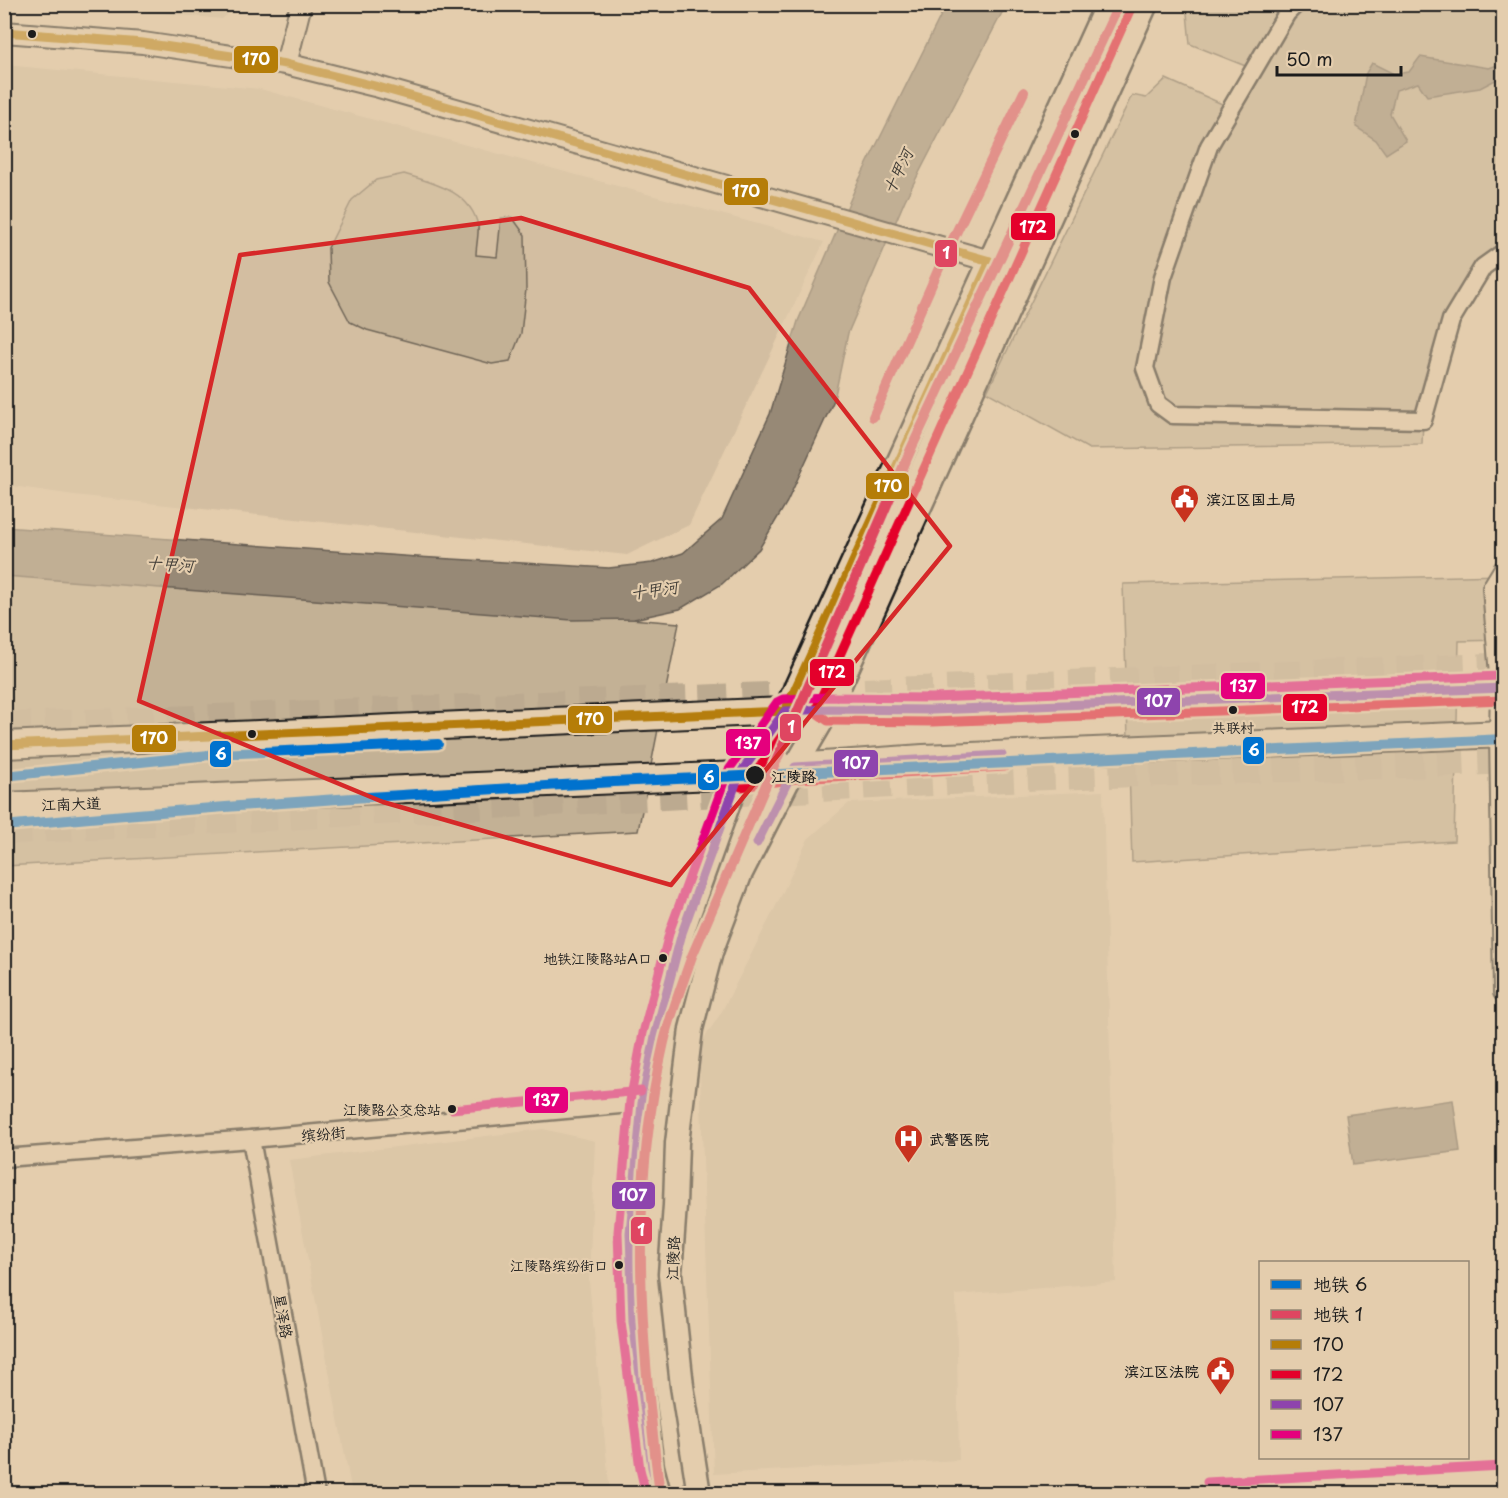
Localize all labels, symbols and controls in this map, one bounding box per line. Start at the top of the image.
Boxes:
unlabelled marker [26,28,38,40]
scale bar [1277,39,1402,77]
line badge: 170 [233,45,279,74]
text: 50 m [1286,45,1333,72]
text: 170 [242,46,270,70]
unlabelled marker [1069,128,1081,140]
water label: 十甲河 [876,141,919,198]
line badge: 170 [723,177,769,206]
text: 170 [732,178,760,202]
line badge: 172 [1010,212,1056,241]
text: 172 [1019,214,1047,238]
line badge: 1 [934,239,958,268]
text: 1 [942,240,950,264]
line badge: 170 [865,472,910,500]
text: 170 [874,473,902,497]
public building icon: 滨江区国土局 [1169,482,1201,524]
place label: 滨江区国土局 [1206,487,1296,510]
water label: 十甲河 [145,549,198,577]
water label: 十甲河 [629,573,682,604]
line badge: 172 [809,658,855,687]
text: 172 [818,659,846,683]
line badge: 137 [1220,672,1266,700]
text: 137 [1230,673,1256,697]
line badge: 107 [1136,687,1181,716]
text: 107 [1144,688,1172,712]
line badge: 172 [1282,693,1328,722]
text: 172 [1291,694,1319,718]
marker: 共联村 [1227,704,1239,716]
line badge: 170 [567,705,613,734]
text: 170 [576,706,604,730]
line badge: 1 [779,713,802,742]
text: 1 [787,714,795,738]
place label: 共联村 [1212,717,1254,738]
line badge: 170 [131,724,177,753]
text: 170 [140,725,168,749]
unlabelled marker [246,728,258,740]
line badge: 137 [725,728,771,757]
text: 137 [735,730,761,754]
line badge: 6 [1242,736,1265,765]
text: 6 [1248,737,1260,761]
line badge: 6 [209,740,232,768]
text: 6 [215,741,227,765]
line badge: 107 [833,749,879,778]
text: 107 [842,750,870,774]
line badge: 6 [697,763,720,791]
text: 6 [703,764,715,788]
marker: 江陵路 [744,764,766,786]
place label: 江陵路 [771,764,816,787]
street label: 江南大道 [41,790,101,816]
place label: 地铁江陵路站A口 [543,948,652,969]
marker: 地铁江陵路站A口 [657,952,669,964]
line badge: 137 [524,1086,569,1114]
text: 137 [533,1087,559,1111]
place label: 江陵路公交总站 [343,1099,441,1120]
marker: 江陵路公交总站 [446,1103,458,1115]
street label: 缤纷街 [300,1120,346,1146]
hospital icon: 武警医院 [892,1122,924,1164]
place label: 武警医院 [929,1127,989,1150]
line badge: 107 [611,1181,656,1210]
text: 107 [619,1182,647,1206]
line badge: 1 [630,1216,653,1245]
text: 1 [637,1217,645,1241]
street label: 江陵路 [660,1235,684,1281]
place label: 江陵路缤纷街口 [510,1255,608,1276]
marker: 江陵路缤纷街口 [613,1259,625,1271]
legend [1259,1261,1469,1459]
text: 地铁 6 [1313,1270,1367,1297]
street label: 星泽路 [269,1292,299,1340]
text: 地铁 1 [1313,1300,1363,1327]
text: 170 [1313,1330,1344,1357]
public building icon: 滨江区法院 [1204,1354,1236,1396]
place label: 滨江区法院 [1124,1359,1199,1382]
text: 172 [1313,1360,1343,1387]
text: 107 [1313,1390,1344,1417]
text: 137 [1313,1420,1343,1447]

